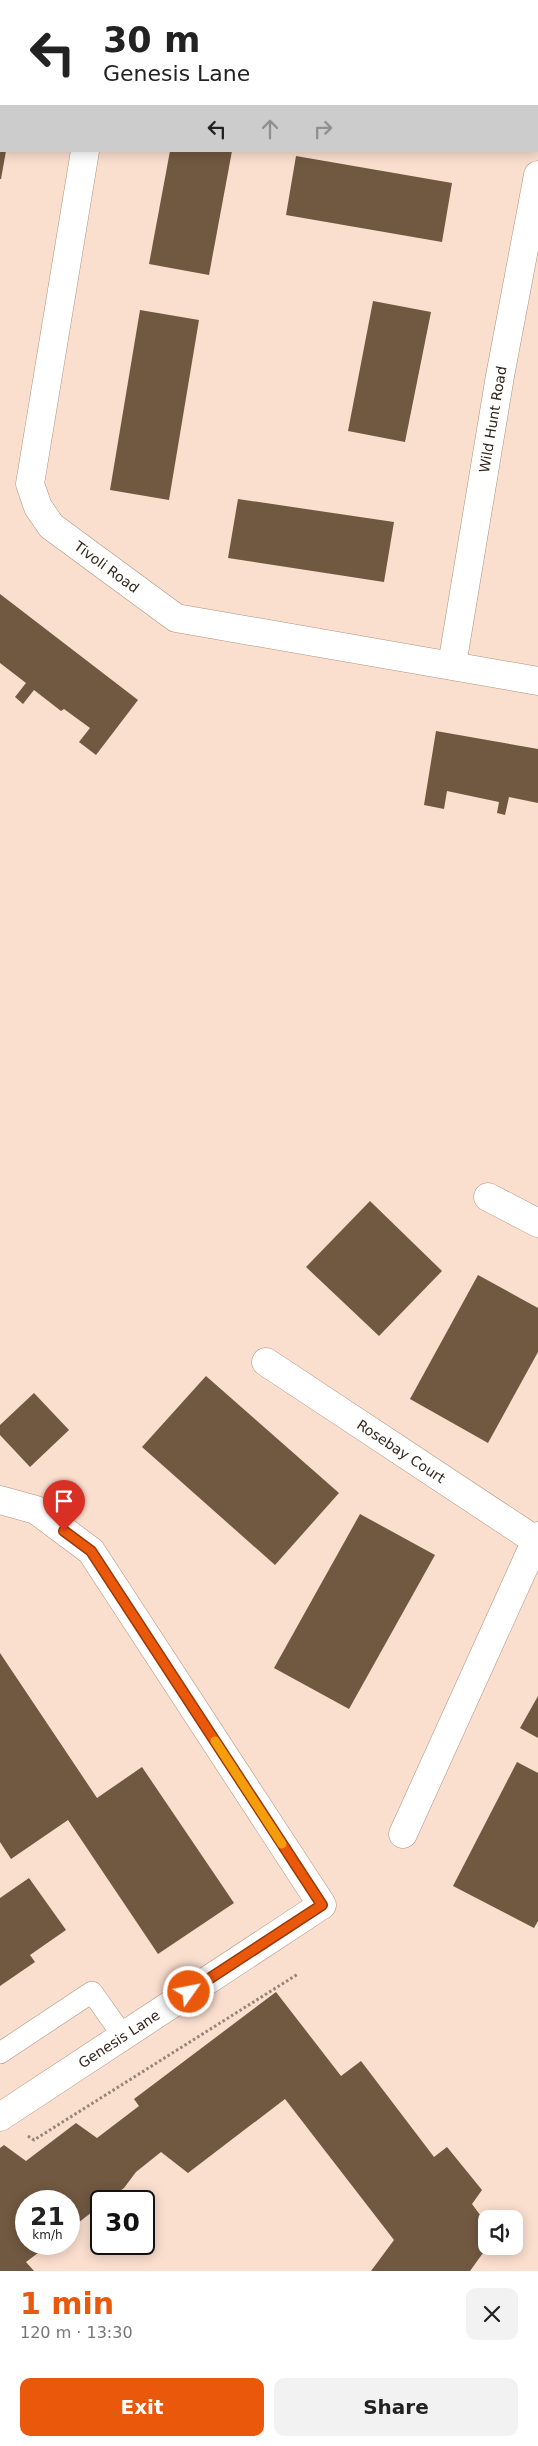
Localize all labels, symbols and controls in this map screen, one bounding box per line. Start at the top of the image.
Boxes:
icon: left [20,20,85,85]
text: 30 m [103,20,200,60]
text: Genesis Lane [103,61,250,86]
icon: left [203,115,231,143]
icon: ahead [256,115,284,143]
icon: right [309,115,337,143]
street label: Wild Hunt Road [476,365,510,474]
street label: Tivoli Road [70,537,142,596]
street label: Rosebay Court [354,1416,449,1487]
pin [43,1480,85,1531]
icon: arrive [50,1487,78,1515]
position arrow [162,1965,214,2017]
street label: Genesis Lane [75,2007,163,2071]
speed limit sign: 30 [90,2190,155,2255]
text: 21 [30,2202,65,2231]
map controls [478,2210,523,2255]
button: sound [478,2210,523,2255]
text: km/h [32,2228,63,2242]
text: 1 min [20,2286,114,2321]
button: close [466,2288,518,2340]
text: 120 m · 13:30 [20,2323,133,2342]
button: Exit [20,2378,264,2436]
button: Share [274,2378,518,2436]

